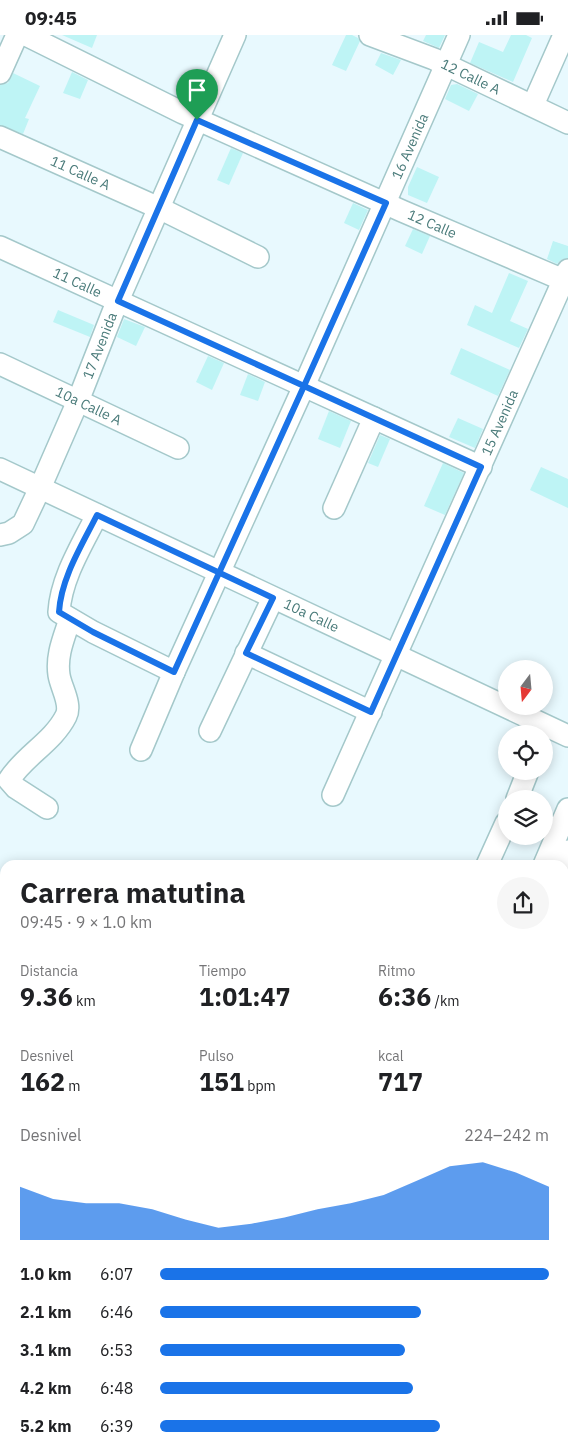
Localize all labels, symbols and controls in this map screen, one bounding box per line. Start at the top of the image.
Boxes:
text: 09:45 [25,6,77,30]
street label: 12 Calle A [438,55,503,98]
pin [176,69,218,120]
icon: arrive [183,76,211,104]
street label: 16 Avenida [387,110,433,182]
street label: 11 Calle A [48,152,113,194]
street label: 12 Calle [405,205,460,242]
street label: 11 Calle [50,263,105,301]
street label: 17 Avenida [78,309,121,382]
street label: 10a Calle A [53,382,125,429]
street label: 15 Avenida [477,386,522,458]
street label: 10a Calle [281,595,342,636]
north arrow [498,660,552,715]
map controls [498,660,553,845]
button: locate [498,725,553,780]
button: layers [498,790,553,845]
text: Carrera matutina [20,874,245,911]
button: share [497,877,549,929]
text: 09:45 · 9 × 1.0 km [20,912,152,932]
text: Distancia [20,962,78,980]
text: Tiempo [199,962,246,980]
text: Ritmo [378,962,415,980]
text: 9.36 [20,980,73,1013]
text: 1:01:47 [199,980,291,1013]
text: 6:36 [378,980,431,1013]
text: km [73,992,96,1010]
text: /km [431,992,460,1010]
text: Desnivel [20,1047,74,1065]
text: Pulso [199,1047,234,1065]
text: kcal [378,1047,403,1065]
text: 162 [20,1065,65,1098]
text: 151 [199,1065,244,1098]
text: 717 [378,1065,423,1098]
text: m [65,1077,81,1095]
text: bpm [244,1077,276,1095]
text: Desnivel [20,1125,81,1145]
text: 224–242 m [464,1125,549,1145]
text: 1.0 km [20,1264,71,1284]
text: 6:07 [100,1264,133,1284]
text: 2.1 km [20,1302,71,1322]
text: 6:46 [100,1302,133,1322]
text: 3.1 km [20,1340,71,1360]
text: 6:53 [100,1340,133,1360]
text: 4.2 km [20,1378,71,1398]
text: 6:48 [100,1378,133,1398]
text: 5.2 km [20,1416,71,1436]
text: 6:39 [100,1416,133,1436]

